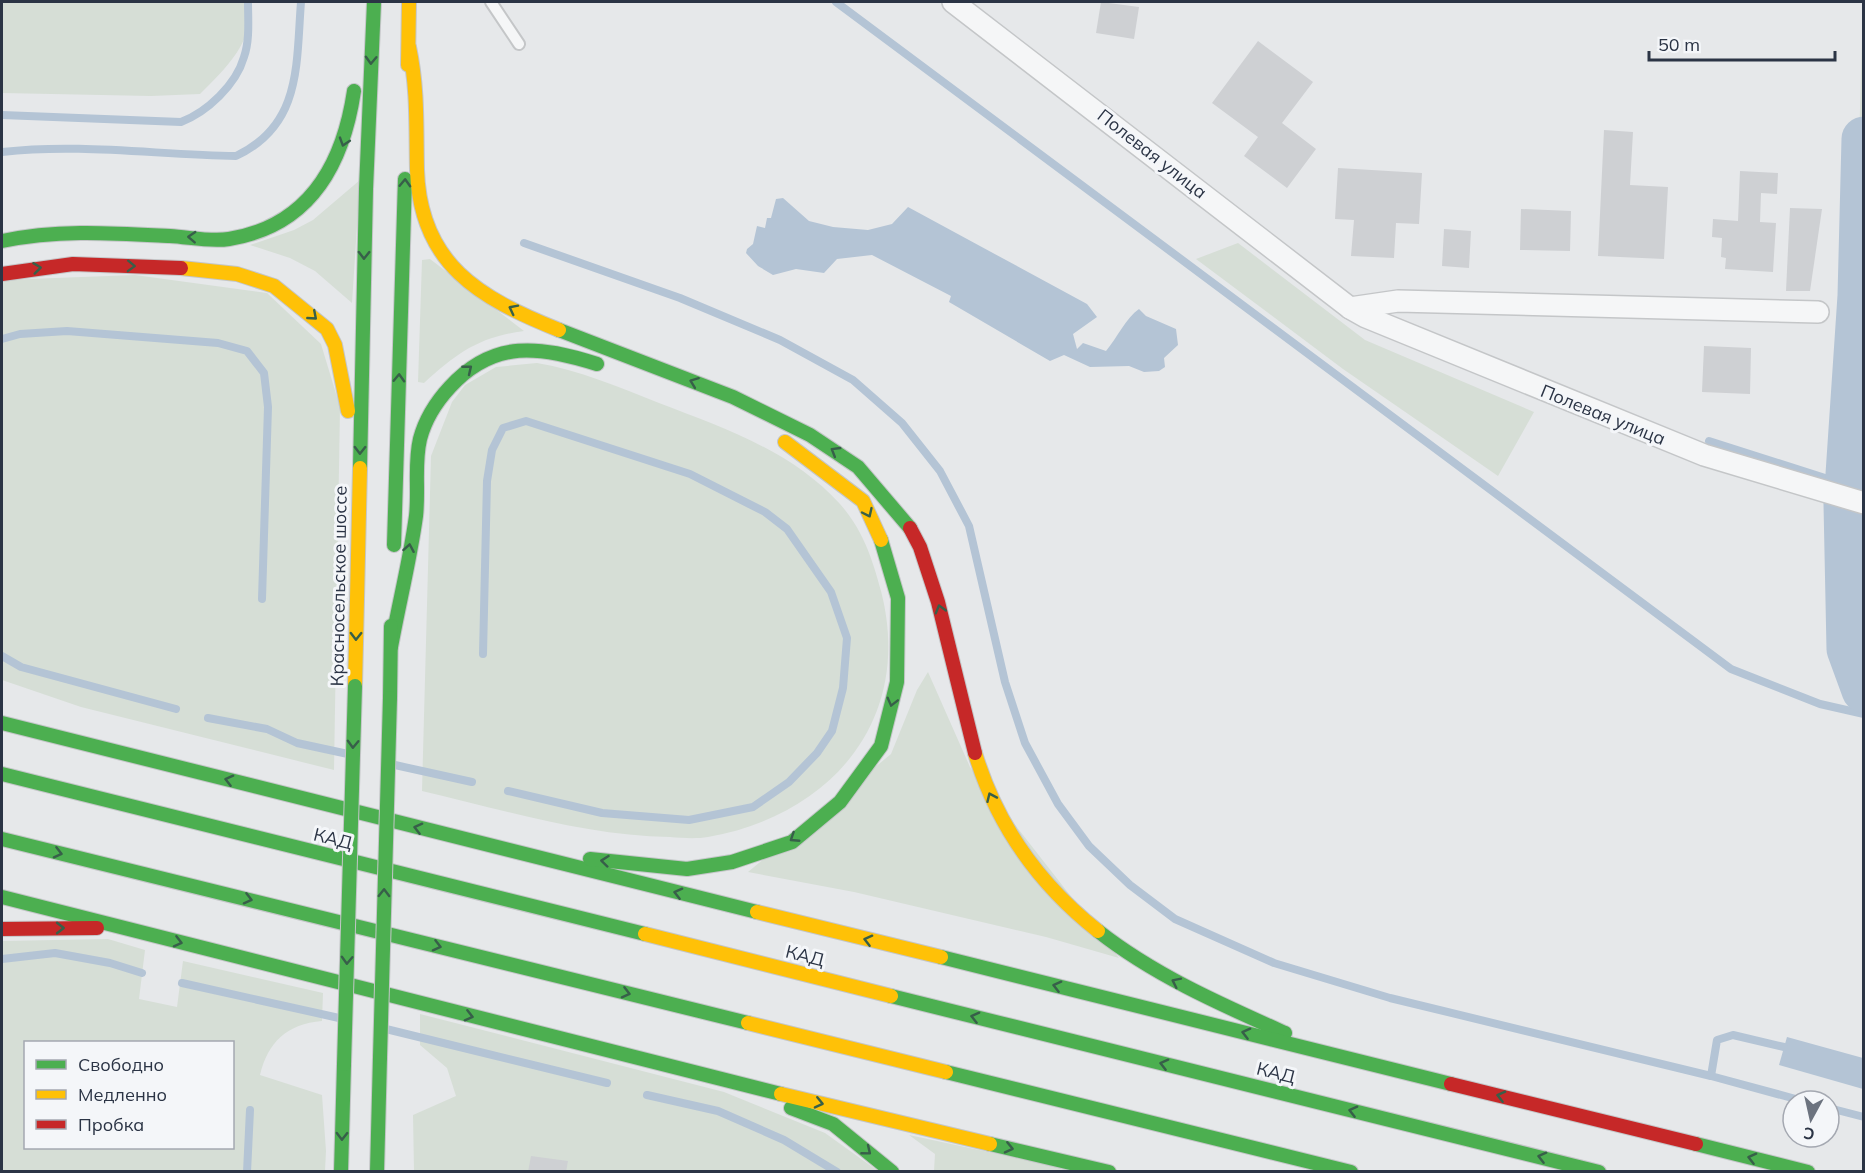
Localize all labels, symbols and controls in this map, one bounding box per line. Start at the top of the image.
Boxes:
scale bar [1649,24,1835,62]
text: 50 m [1658,33,1700,56]
one-way arrow [365,55,378,64]
street label: Полевая улица [1093,104,1212,204]
one-way arrow [338,136,351,147]
one-way arrow [398,179,411,188]
one-way arrow [188,231,197,244]
one-way arrow [358,250,371,259]
one-way arrow [127,260,136,272]
one-way arrow [32,263,42,275]
one-way arrow [509,304,520,316]
one-way arrow [307,309,317,320]
one-way arrow [461,366,472,377]
one-way arrow [393,374,405,383]
one-way arrow [689,377,700,389]
street label: Полевая улица [1537,379,1669,450]
one-way arrow [354,445,366,454]
one-way arrow [831,447,841,459]
street label: Красносельское шоссе [325,485,352,687]
one-way arrow [861,507,873,518]
one-way arrow [402,543,415,553]
one-way arrow [935,604,947,615]
one-way arrow [350,631,362,640]
one-way arrow [886,697,899,707]
one-way arrow [347,740,360,749]
one-way arrow [224,775,235,787]
one-way arrow [987,792,999,803]
street label: КАД [311,823,355,855]
one-way arrow [413,823,424,835]
one-way arrow [790,831,800,843]
one-way arrow [53,845,63,858]
one-way arrow [600,855,610,868]
one-way arrow [673,887,683,900]
one-way arrow [378,889,391,898]
one-way arrow [242,892,252,905]
one-way arrow [55,922,64,934]
one-way arrow [863,934,873,947]
one-way arrow [173,935,183,948]
one-way arrow [432,938,442,951]
street label: КАД [783,940,827,972]
one-way arrow [341,956,354,965]
one-way arrow [1171,977,1182,989]
one-way arrow [1052,981,1062,994]
one-way arrow [621,985,631,998]
one-way arrow [464,1009,474,1022]
one-way arrow [970,1011,980,1024]
one-way arrow [1241,1028,1251,1041]
legend [24,1041,234,1149]
text: Свободно [78,1053,164,1076]
street label: КАД [1254,1057,1298,1089]
one-way arrow [1159,1058,1169,1071]
text: Медленно [78,1083,167,1106]
north arrow [1781,1089,1841,1149]
one-way arrow [1496,1091,1506,1104]
one-way arrow [814,1095,824,1108]
one-way arrow [1348,1105,1358,1118]
text: Пробка [78,1113,144,1136]
text: С [1802,1123,1816,1145]
one-way arrow [336,1131,349,1140]
one-way arrow [1004,1140,1014,1153]
one-way arrow [860,1144,871,1155]
one-way arrow [1538,1152,1548,1165]
one-way arrow [1747,1152,1757,1165]

